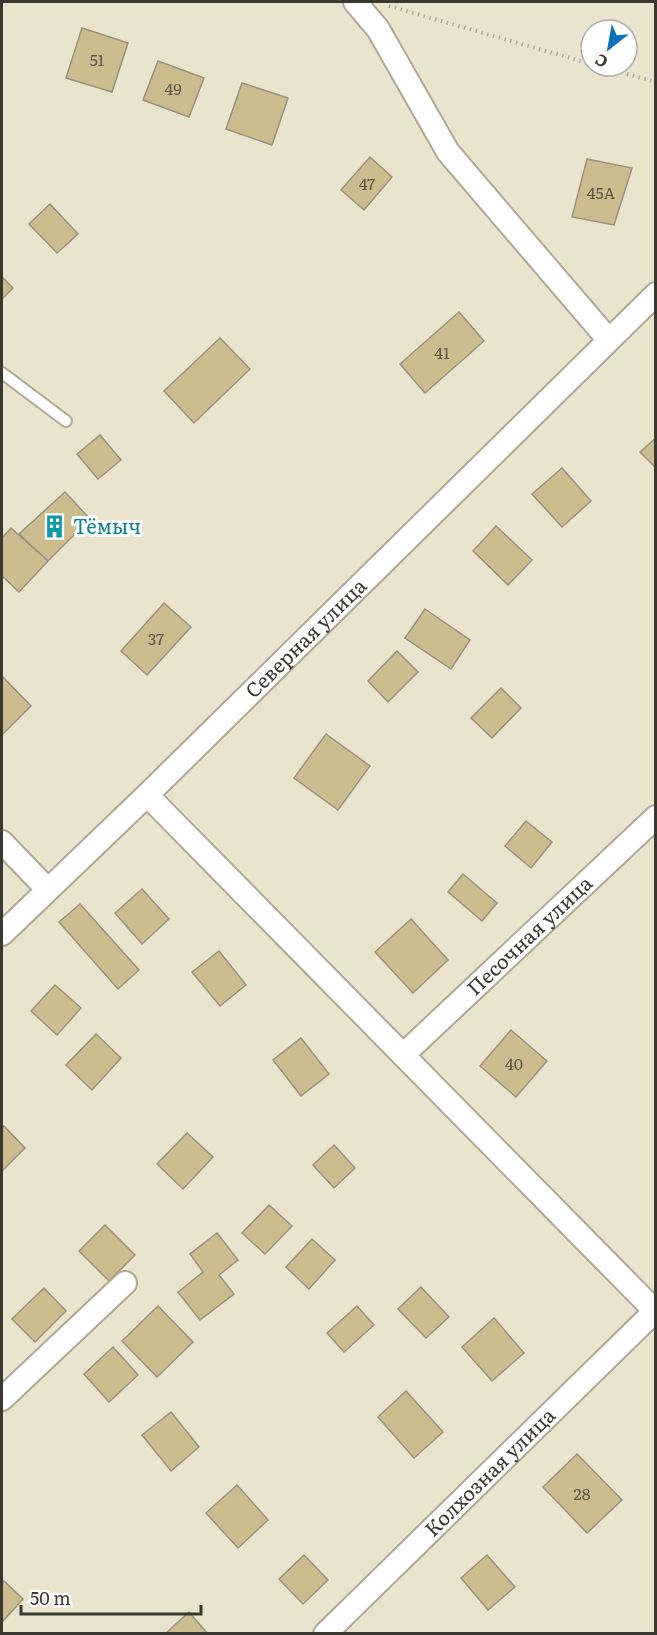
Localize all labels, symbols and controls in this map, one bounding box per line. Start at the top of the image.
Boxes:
north arrow [579,18,639,78]
house number: 51 [90,47,105,71]
text: С [590,48,612,75]
house number: 49 [164,76,182,100]
house number: 47 [359,171,375,195]
house number: 45А [587,180,616,204]
house number: 41 [434,340,450,364]
place label: Тёмыч [73,510,141,540]
building icon: Тёмыч [42,514,68,540]
street label: Северная улица [237,570,372,704]
house number: 37 [148,626,164,650]
street label: Песочная улица [459,867,598,1001]
house number: 40 [505,1051,523,1075]
street label: Колхозная улица [416,1400,561,1542]
house number: 28 [574,1481,591,1505]
scale bar [21,1578,201,1616]
text: 50 m [30,1584,71,1611]

